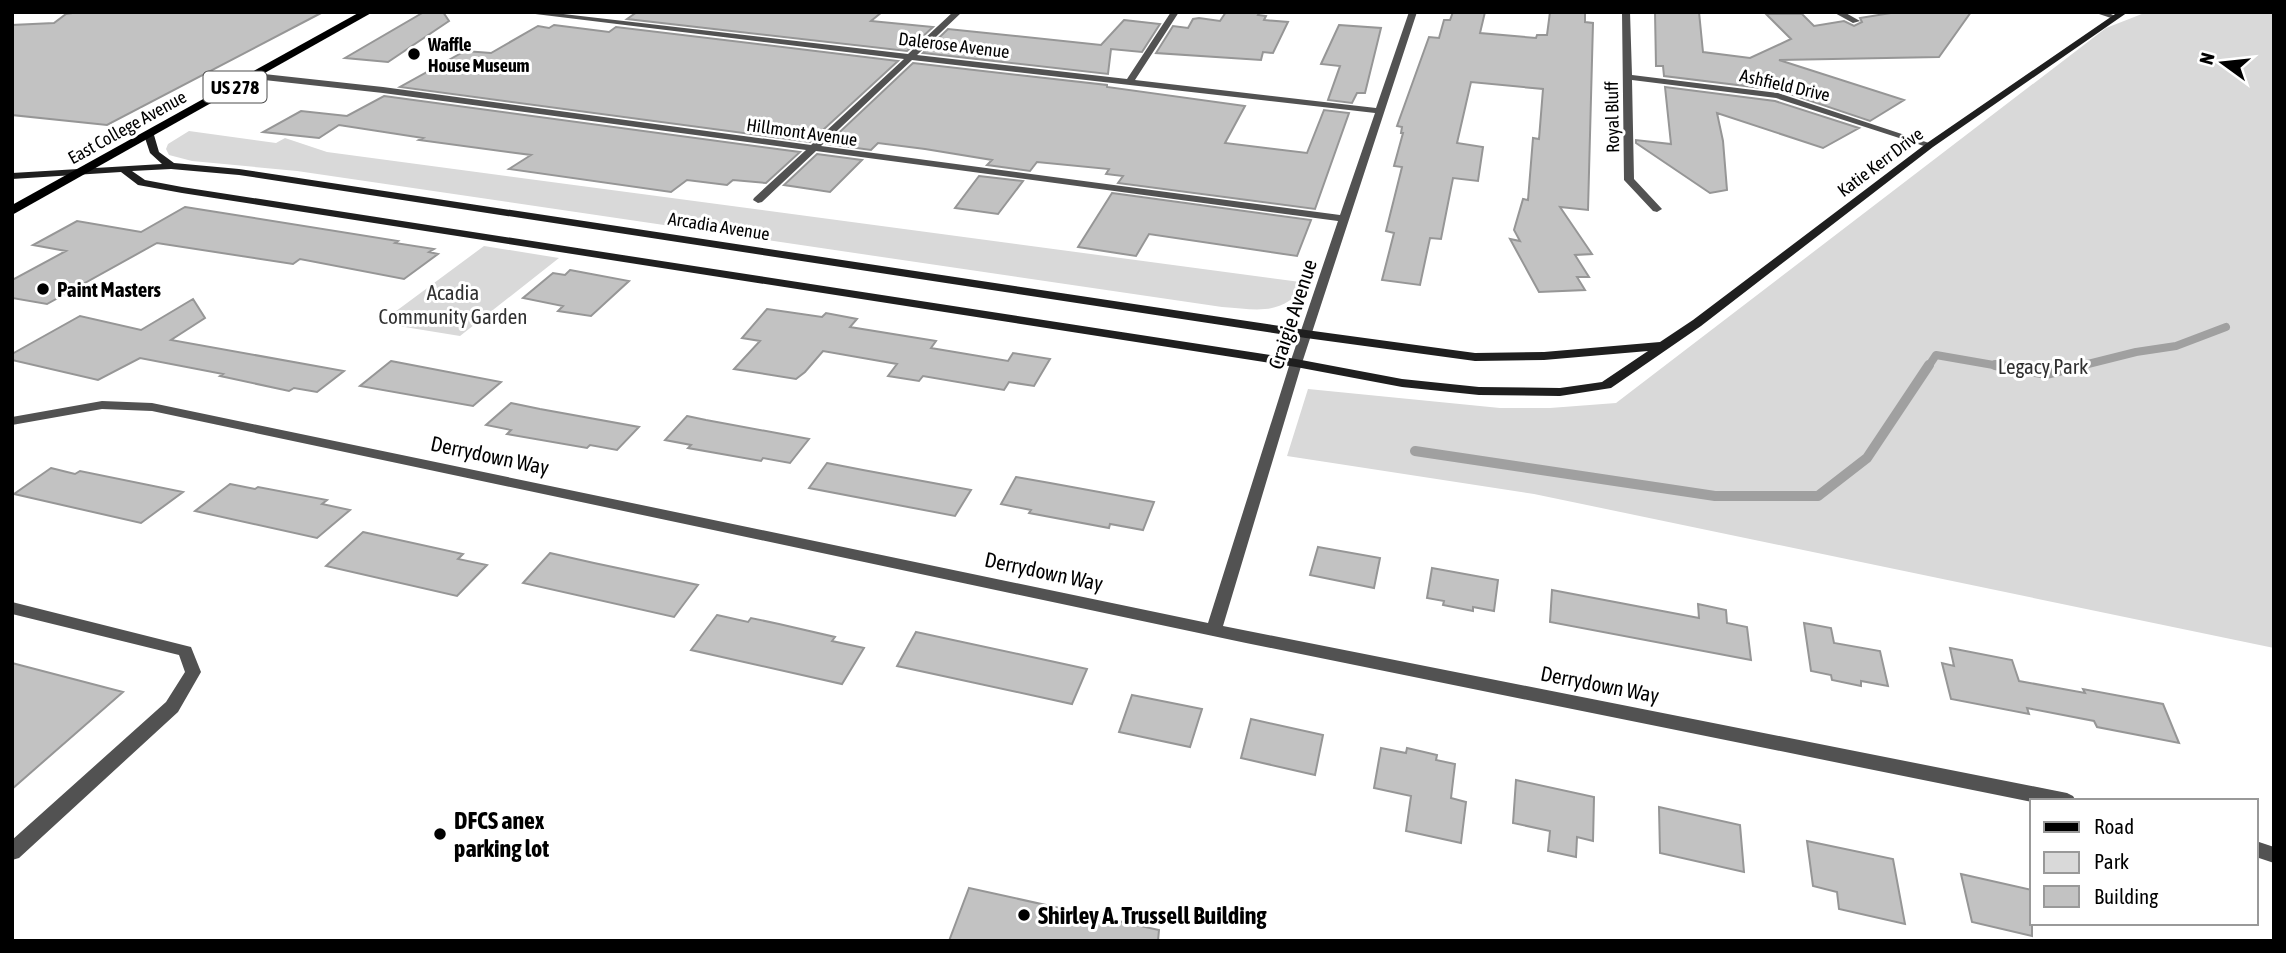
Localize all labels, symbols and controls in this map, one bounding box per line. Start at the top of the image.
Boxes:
street label: Dalerose Avenue [897,28,1011,62]
north arrow [2188,28,2258,98]
place label: Waffle House Museum [427,34,530,76]
marker: Waffle House Museum [406,46,422,62]
text: N [2195,50,2219,67]
street label: Ashfield Drive [1738,64,1832,106]
road number: US 278 [204,72,266,102]
street label: Royal Bluff [1601,81,1623,153]
street label: East College Avenue [64,86,190,168]
street label: Hillmont Avenue [745,114,859,150]
street label: Katie Kerr Drive [1833,123,1927,201]
street label: Arcadia Avenue [667,208,771,244]
street label: Craigie Avenue [1263,256,1321,372]
place label: Paint Masters [57,277,161,301]
park label: Acadia Community Garden [378,280,528,328]
marker: Paint Masters [35,281,51,297]
park label: Legacy Park [1998,354,2088,378]
street label: Derrydown Way [429,431,552,479]
street label: Derrydown Way [983,547,1106,595]
street label: Derrydown Way [1539,661,1662,707]
legend [2030,799,2258,925]
place label: DFCS anex parking lot [454,807,549,862]
text: Road [2094,814,2134,838]
marker: DFCS anex parking lot [432,826,448,842]
text: Park [2094,849,2129,873]
text: Building [2094,884,2158,908]
place label: Shirley A. Trussell Building [1038,902,1267,929]
marker: Shirley A. Trussell Building [1016,907,1032,923]

